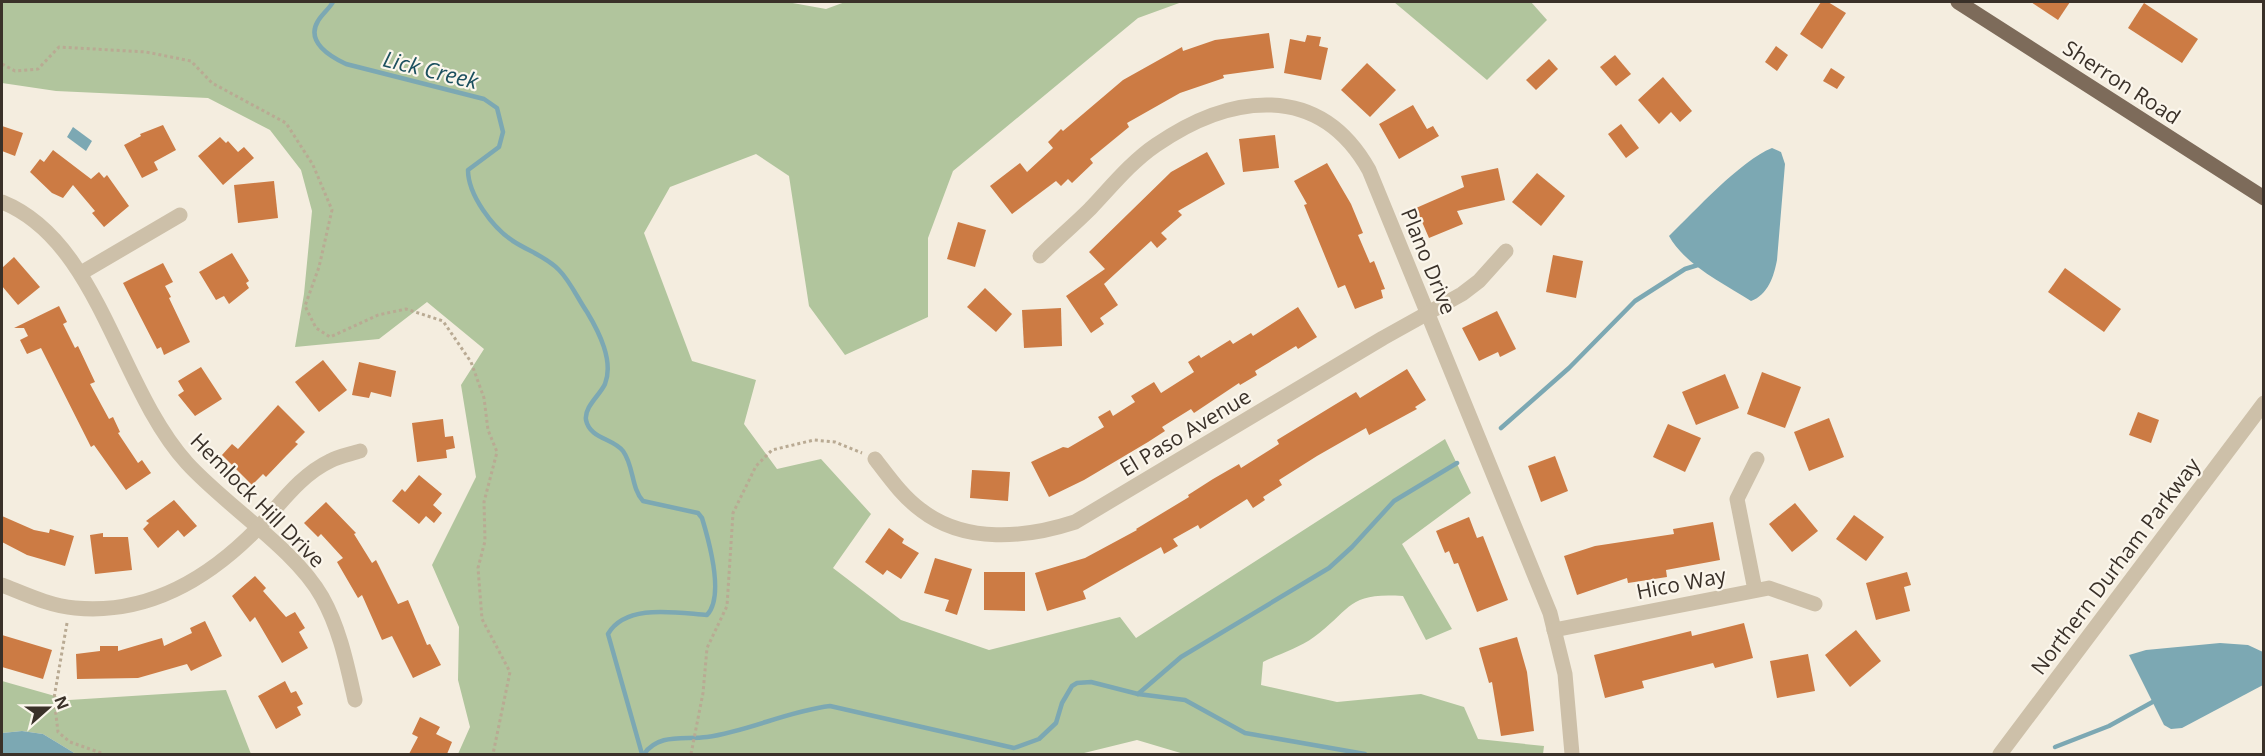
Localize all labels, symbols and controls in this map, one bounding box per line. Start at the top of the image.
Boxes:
street label: Sherron Road [2058,34,2186,130]
water label: Lick Creek [380,43,483,96]
street label: Plano Drive [1395,204,1463,318]
street label: El Paso Avenue [1114,382,1256,482]
street label: Hemlock Hill Drive [185,427,331,573]
street label: Northern Durham Parkway [2024,452,2206,680]
street label: Hico Way [1634,561,1729,605]
north arrow [18,678,78,738]
text: N [49,693,75,713]

